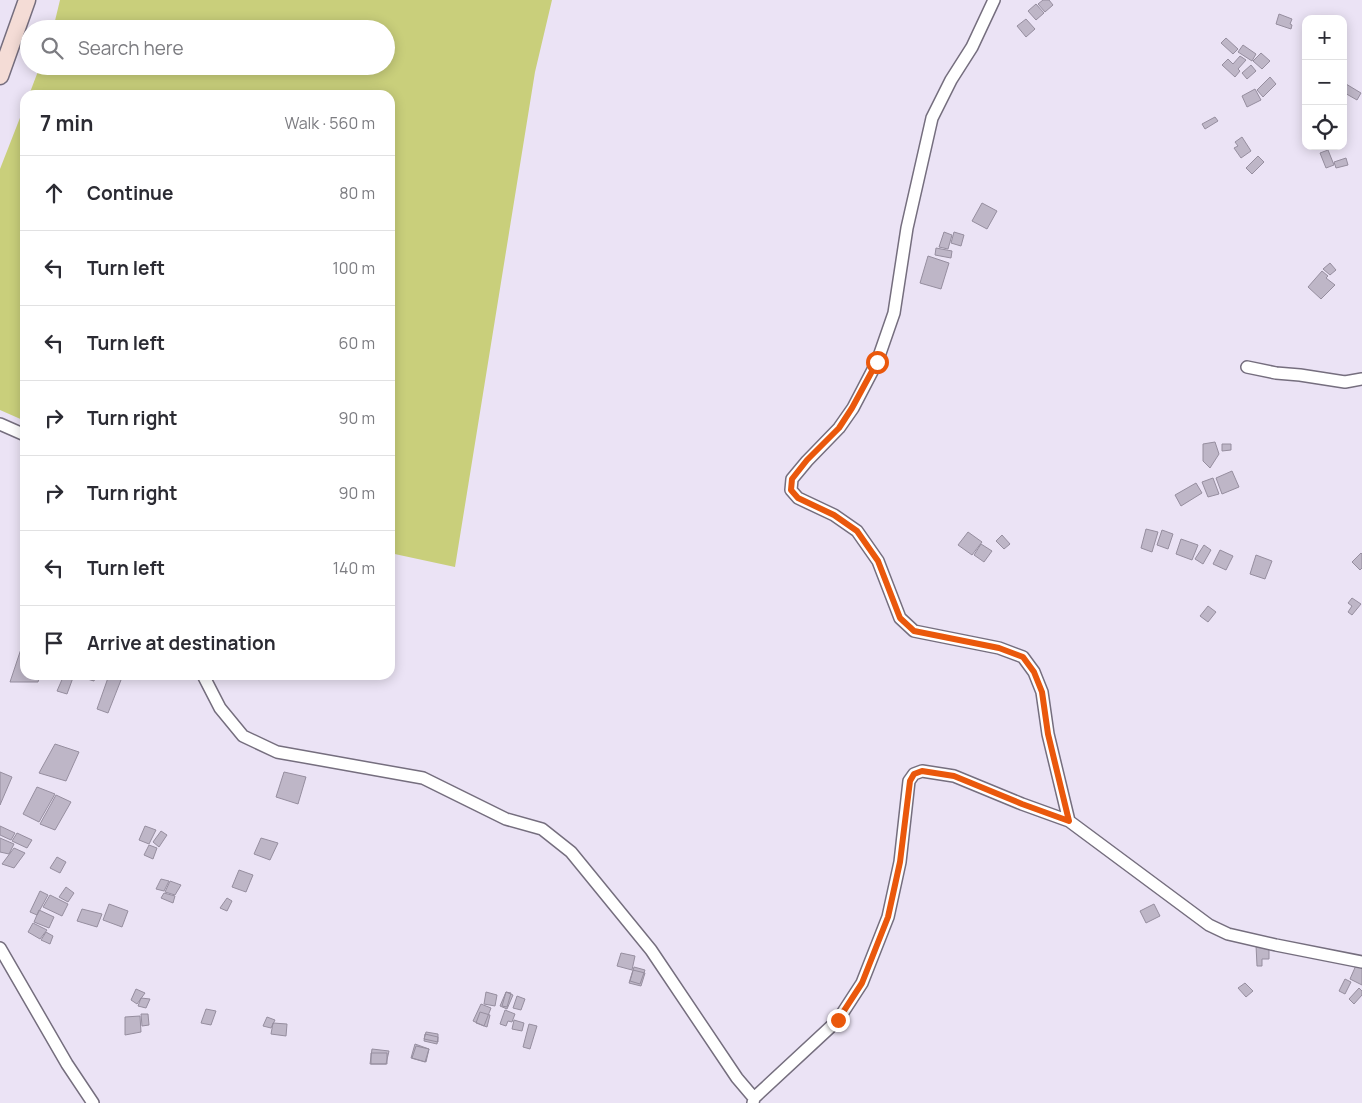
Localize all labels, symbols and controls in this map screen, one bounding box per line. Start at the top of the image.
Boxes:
map controls [1302,15,1347,150]
button: + [1302,15,1347,60]
search box [20,20,395,75]
icon: search [38,34,66,62]
text: Search here [78,35,184,61]
button: − [1302,60,1347,105]
button: locate [1302,105,1347,150]
text: 7 min [40,109,93,137]
text: Walk · 560 m [284,112,375,134]
icon: ahead [40,179,68,207]
text: Continue [87,180,173,206]
text: 80 m [339,182,375,204]
icon: left [40,254,68,282]
text: Turn left [87,255,165,281]
text: 100 m [332,257,375,279]
icon: left [40,329,68,357]
text: Turn left [87,330,165,356]
text: 60 m [339,332,375,354]
route start [866,351,889,374]
icon: right [40,404,68,432]
text: Turn right [87,405,177,431]
text: 90 m [339,407,375,429]
icon: right [40,479,68,507]
text: Turn right [87,480,177,506]
text: 90 m [339,482,375,504]
icon: left [40,554,68,582]
text: Turn left [87,555,165,581]
text: 140 m [333,557,375,579]
icon: arrive [40,629,68,657]
text: Arrive at destination [87,630,276,656]
route end [827,1009,850,1032]

